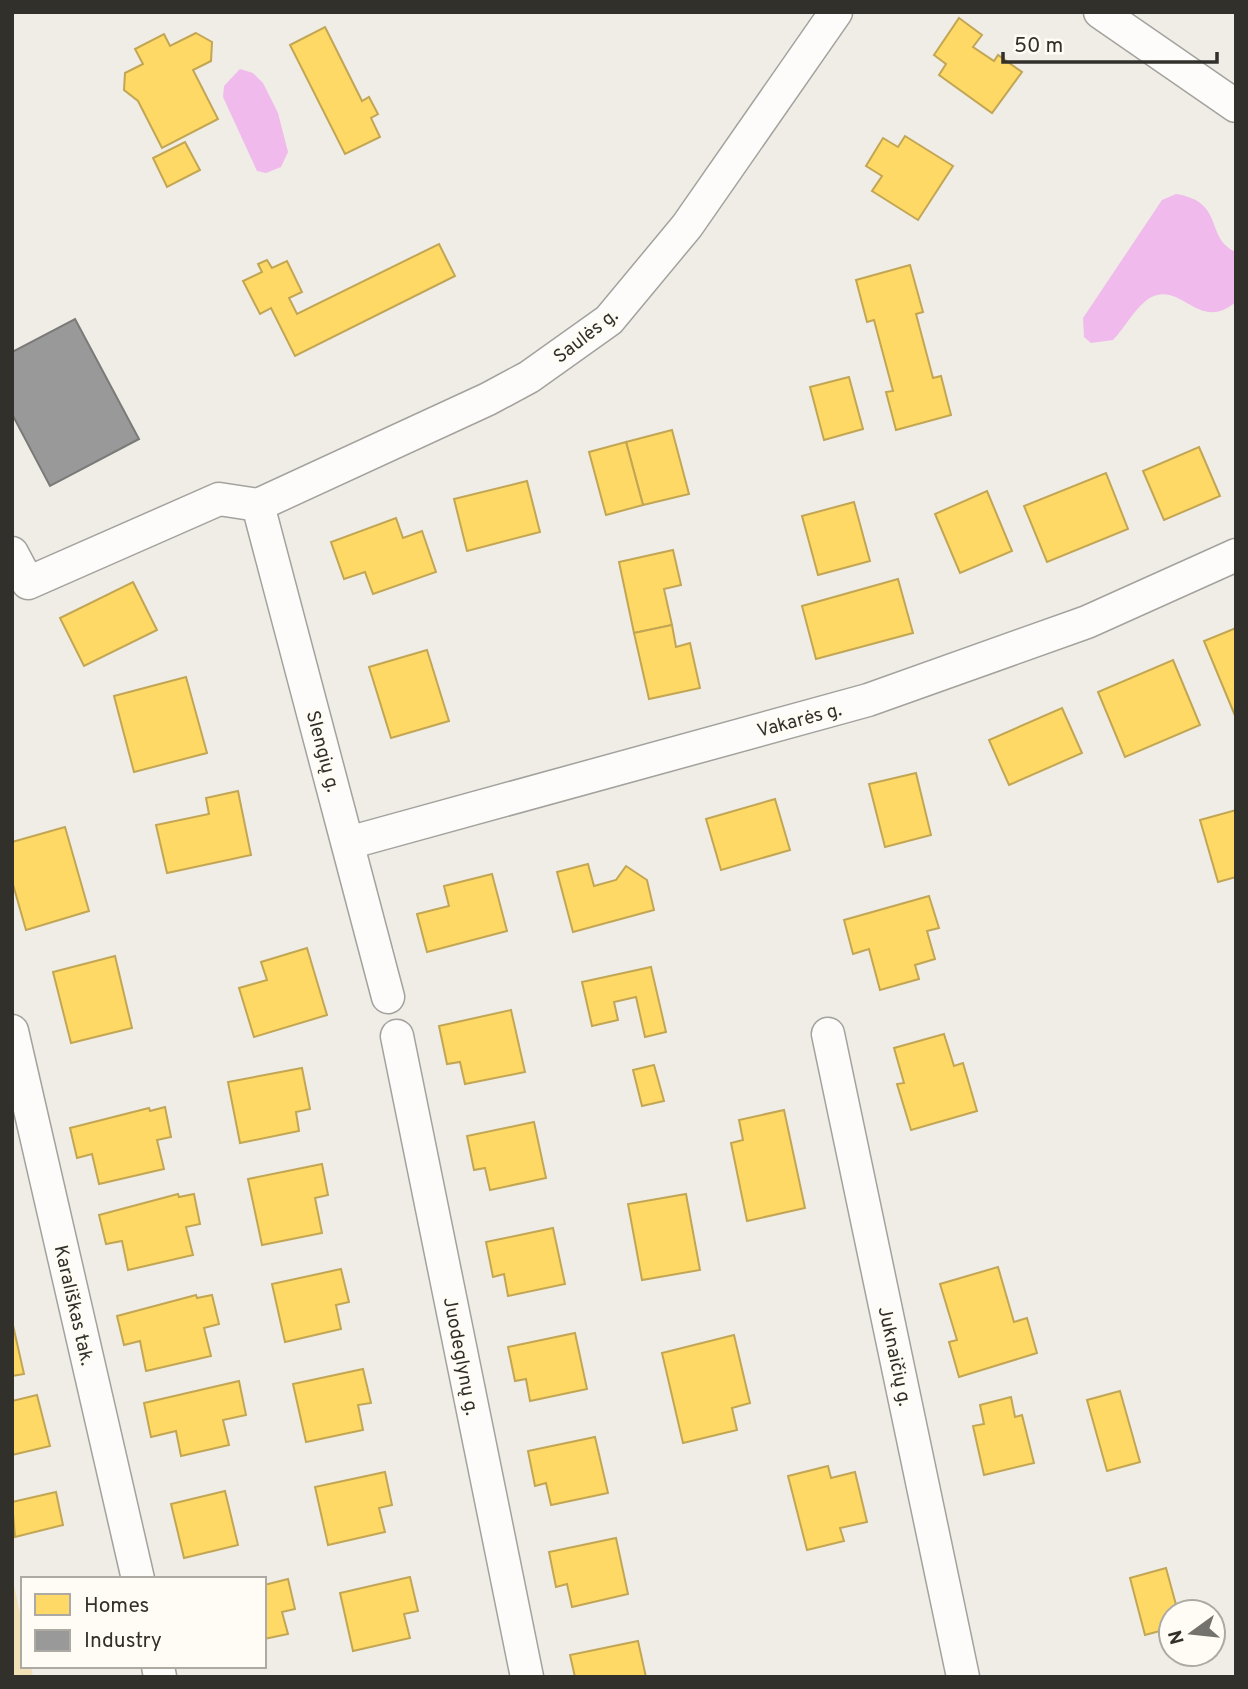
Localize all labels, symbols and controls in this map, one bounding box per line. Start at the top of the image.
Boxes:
scale bar [1003,21,1216,65]
text: 50 m [1014,33,1063,60]
street label: Saulės g. [549,304,623,369]
street label: Vakarės g. [755,698,844,744]
street label: Slengių g. [300,708,344,795]
street label: Karališkas tak. [48,1243,99,1368]
street label: Juodeglynų g. [437,1295,483,1417]
street label: Juknaičių g. [872,1304,916,1408]
legend [21,1577,266,1668]
text: Homes [84,1593,149,1620]
north arrow [1157,1598,1227,1668]
text: N [1164,1627,1191,1647]
text: Industry [84,1628,162,1655]

